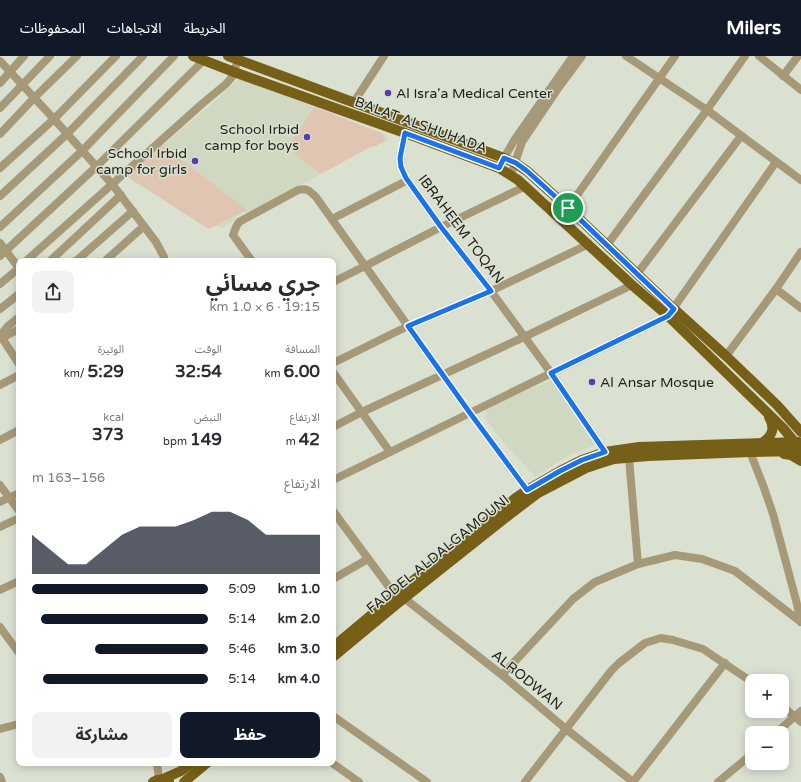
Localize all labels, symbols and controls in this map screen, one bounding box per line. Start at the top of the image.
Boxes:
text: Milers [726,17,781,39]
text: المحفوظات [20,20,85,37]
text: الاتجاهات [107,20,162,37]
text: الخريطة [184,20,226,37]
place label: Al Isra'a Medical Center [396,85,553,102]
marker: Al Isra'a Medical Center [383,88,393,98]
street label: BALAT ALSHUHADA [352,93,490,157]
place label: School Irbid camp for boys [204,121,299,154]
marker: School Irbid camp for boys [302,132,312,142]
place label: School Irbid camp for girls [96,145,187,178]
marker: School Irbid camp for girls [190,156,200,166]
street label: IBRAHEEM TOQAN [414,171,508,287]
pin [551,191,585,225]
icon: arrive [557,197,579,219]
button: share [32,271,74,313]
text: جري مسائي [206,271,320,297]
text: 19:15 · 6 × 1.0 km [209,299,320,315]
text: الوتيرة [98,343,124,356]
text: الوقت [194,343,222,356]
text: المسافة [285,343,320,356]
text: 5:29 [88,361,124,382]
text: 32:54 [175,361,222,382]
text: 6.00 [284,361,320,382]
text: /km [64,367,88,380]
text: km [265,367,284,380]
place label: Al Ansar Mosque [600,374,714,391]
marker: Al Ansar Mosque [587,377,597,387]
text: kcal [103,411,124,424]
text: النبض [194,411,222,424]
text: الارتفاع [290,411,320,424]
text: 373 [92,424,124,445]
text: 149 [190,429,222,450]
text: 42 [299,429,320,450]
text: bpm [163,435,190,448]
text: m [286,435,299,448]
text: 156–163 m [32,470,105,486]
text: الارتفاع [284,476,320,492]
street label: FADDEL ALDALGAMOUNI [363,491,513,617]
text: 5:09 [228,581,256,597]
text: 1.0 km [278,581,320,597]
text: 5:14 [228,611,256,627]
text: 2.0 km [278,611,320,627]
text: 5:46 [228,641,256,657]
text: 3.0 km [278,641,320,657]
street label: ALRODWAN [488,646,566,714]
text: 5:14 [228,671,256,687]
text: 4.0 km [278,671,320,687]
map controls [745,674,789,770]
button: + [745,674,789,718]
button: مشاركة [32,712,172,758]
button: حفظ [180,712,320,758]
button: − [745,726,789,770]

